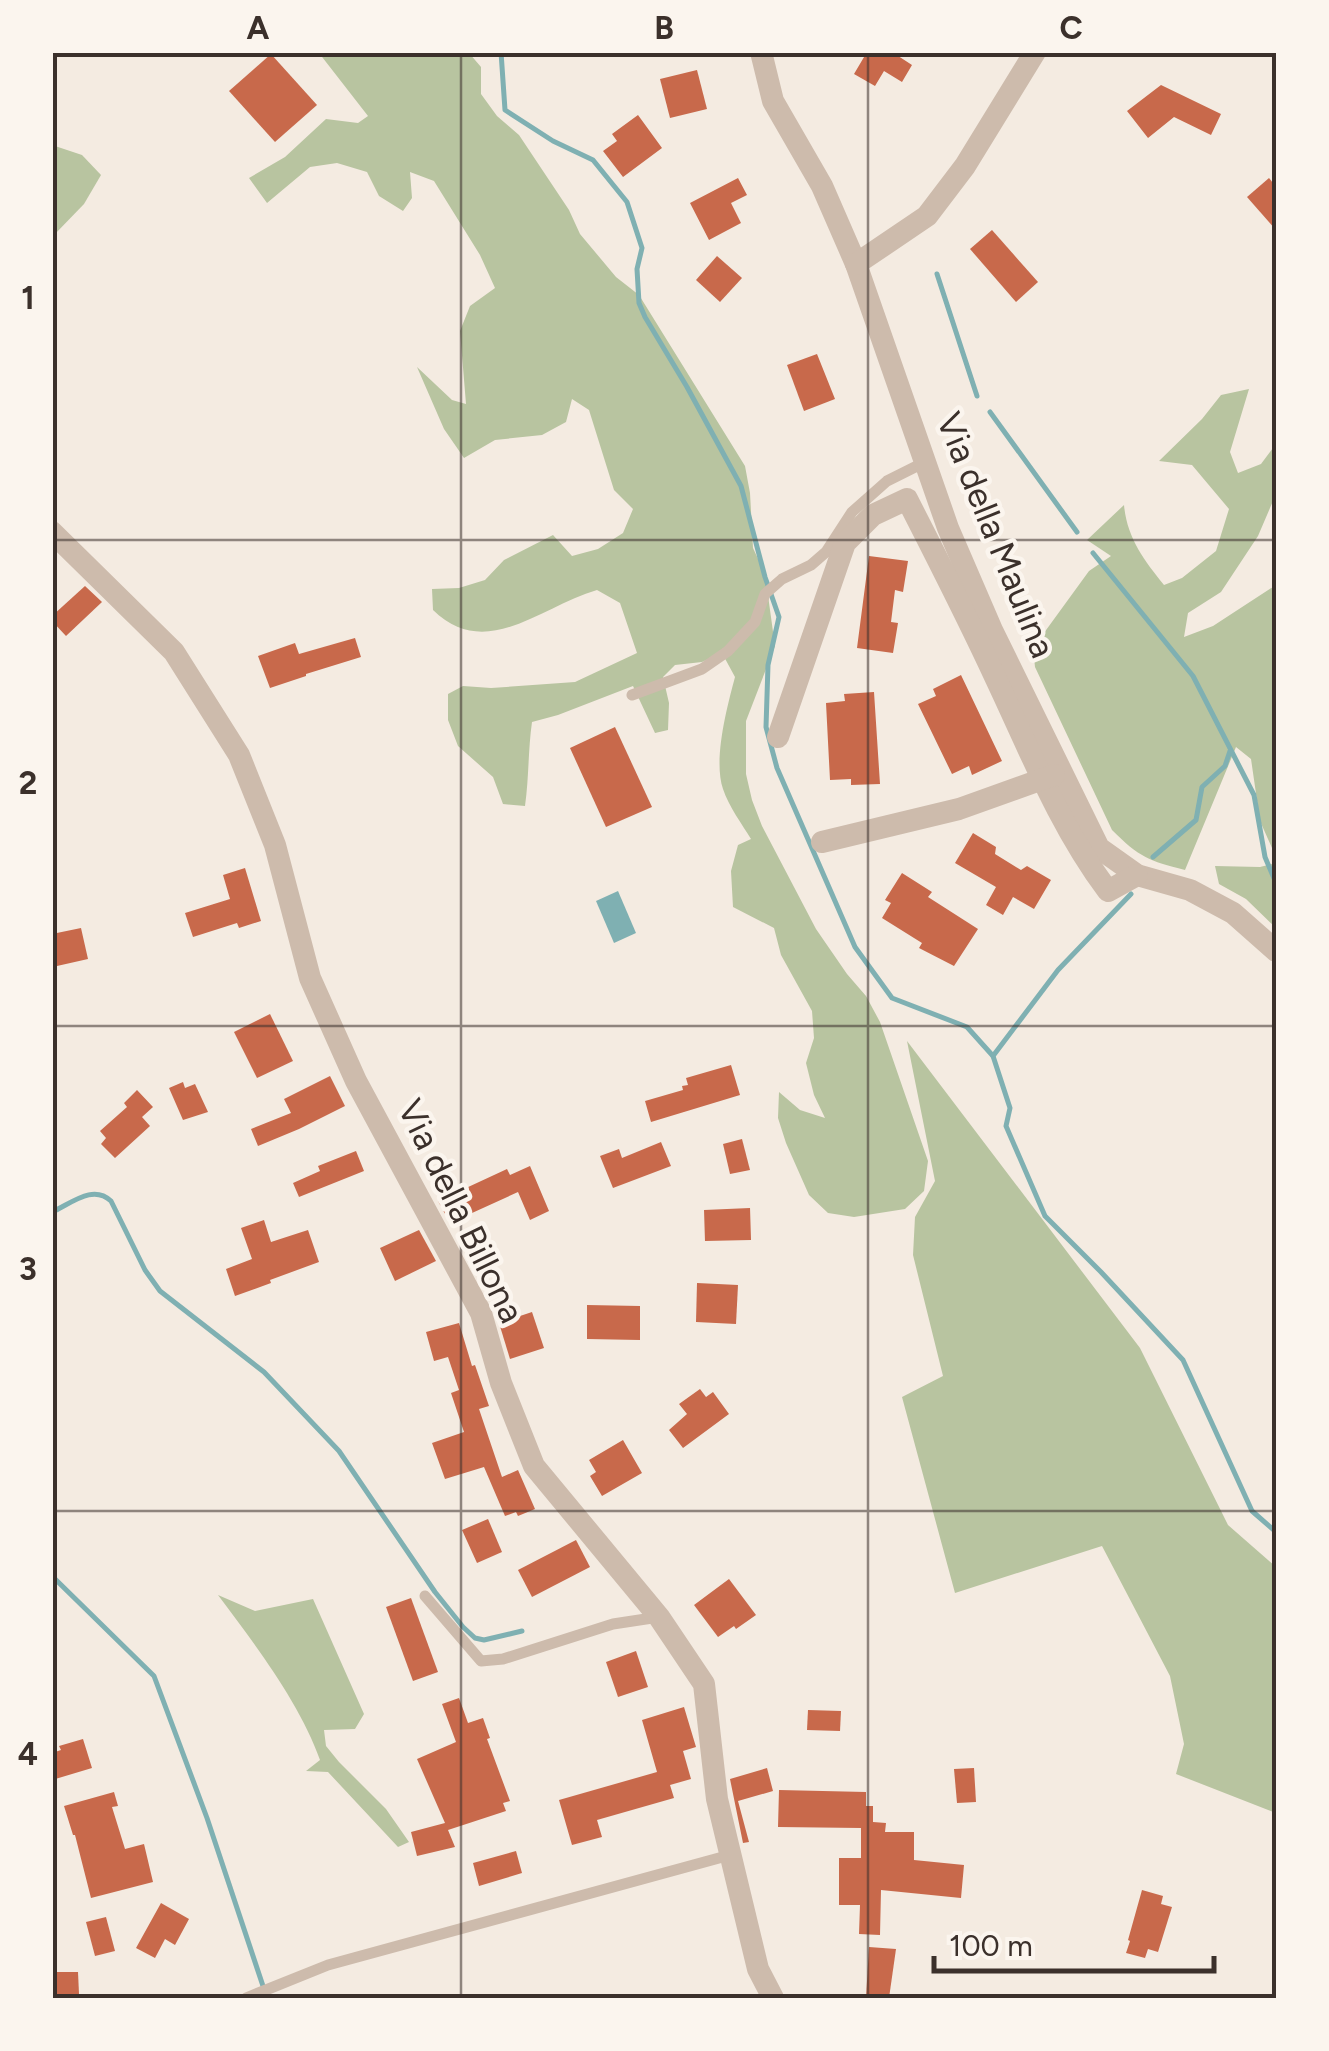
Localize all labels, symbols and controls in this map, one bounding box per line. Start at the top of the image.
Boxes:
text: A [247,9,270,47]
text: B [654,9,674,47]
text: C [1059,9,1083,47]
text: 1 [21,279,35,317]
street label: Via della Maulina [928,406,1064,664]
text: 2 [19,764,37,802]
street label: Via della Billona [389,1093,533,1329]
text: 3 [19,1250,37,1288]
text: 4 [18,1735,38,1773]
scale bar [934,1911,1214,1973]
text: 100 m [949,1927,1033,1964]

